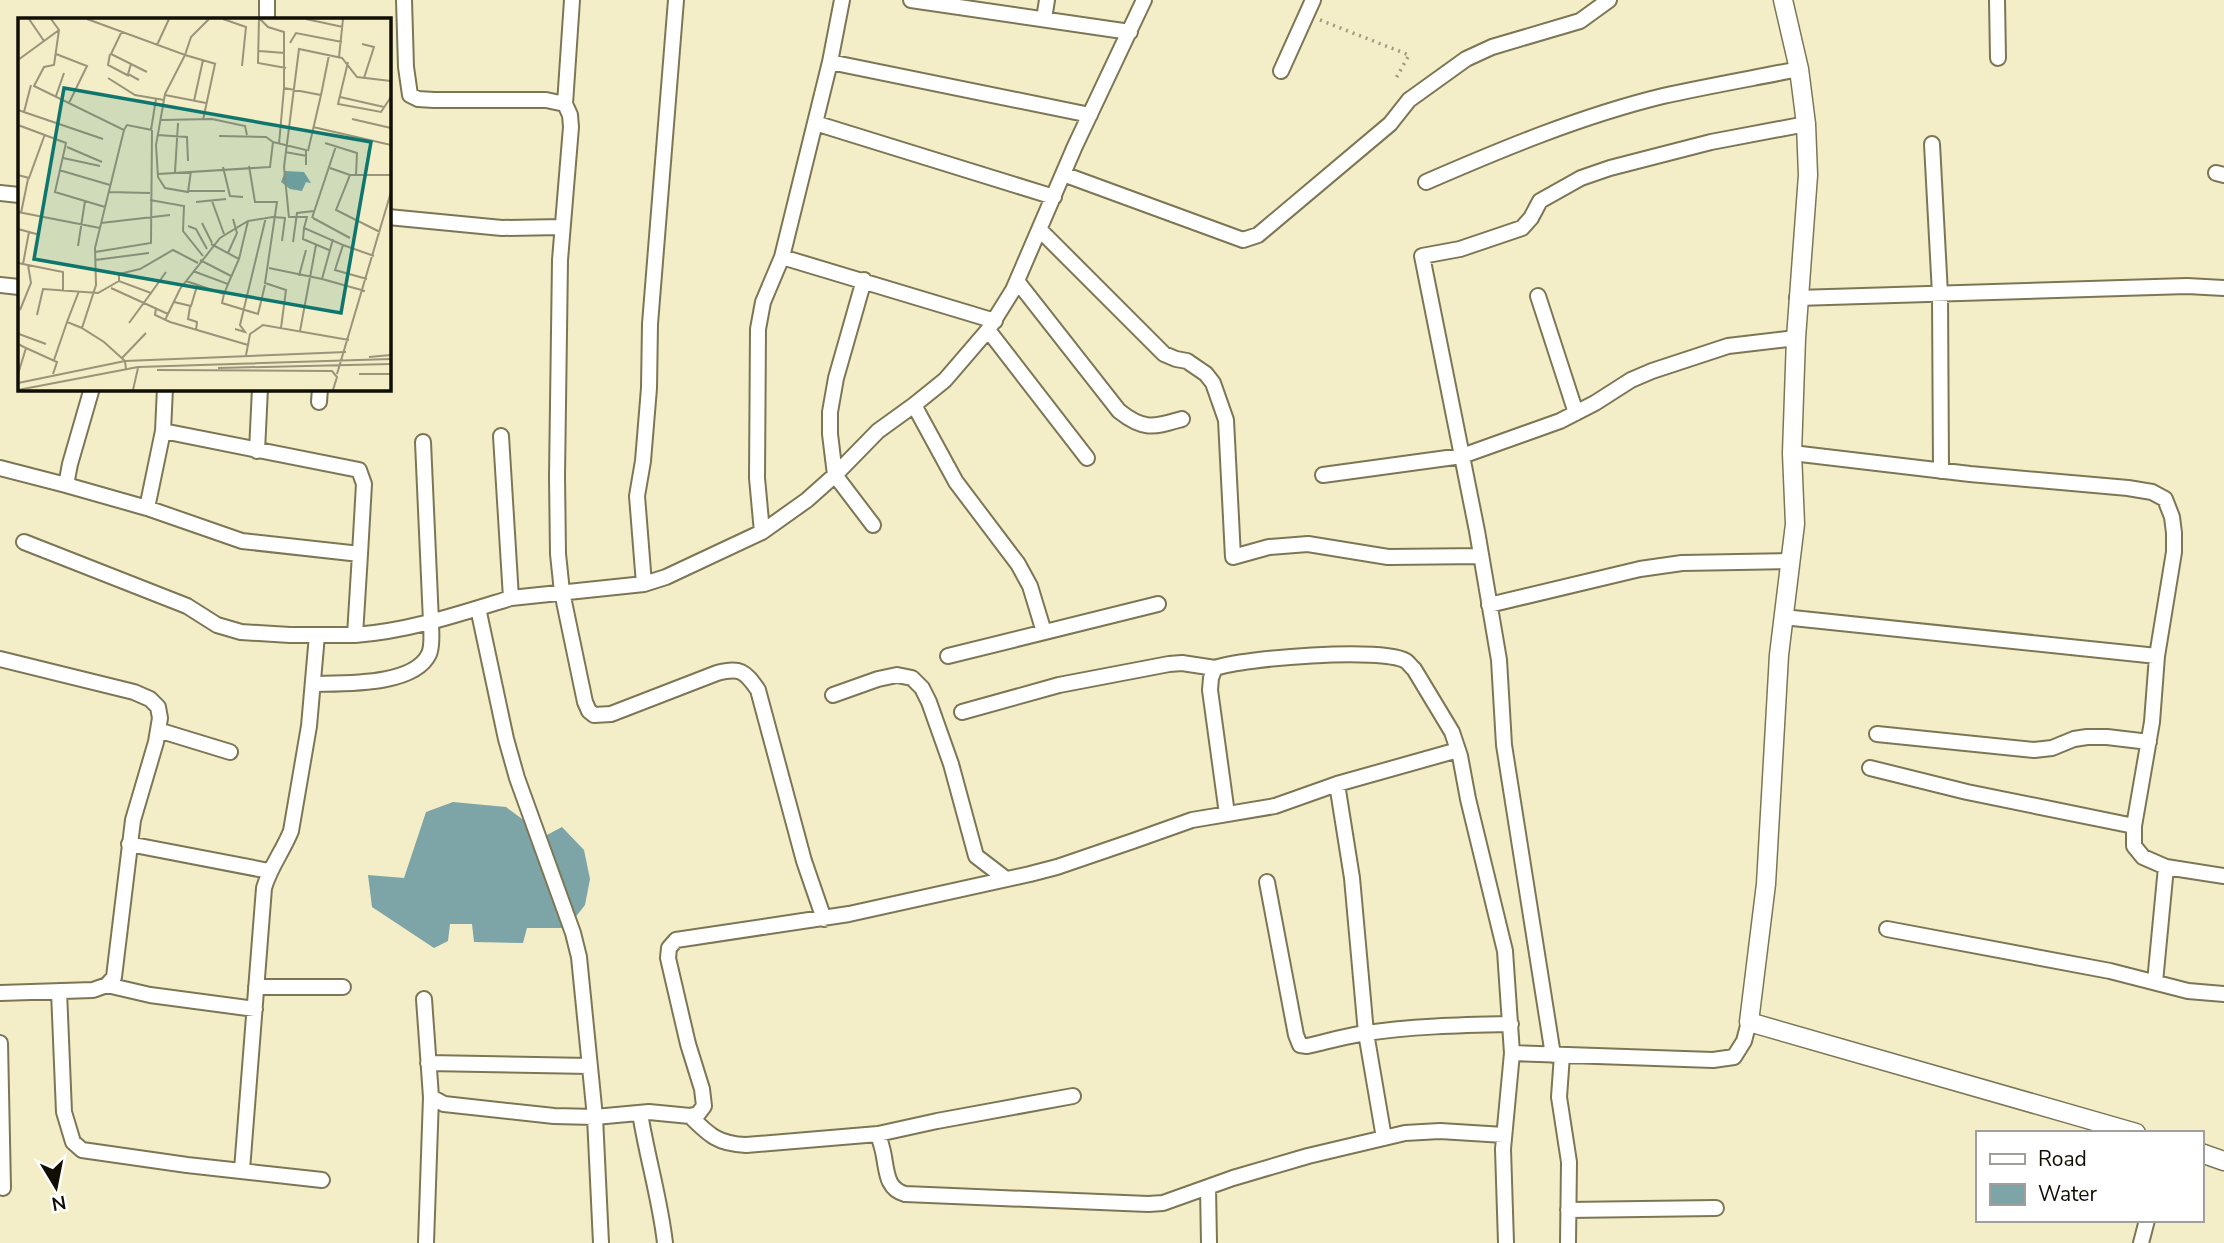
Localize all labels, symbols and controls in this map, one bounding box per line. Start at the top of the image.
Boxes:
inset map [18,18,390,390]
legend [1976,1131,2203,1222]
text: Road [2038,1145,2087,1173]
north arrow [21,1152,91,1222]
text: Water [2038,1180,2097,1208]
text: N [50,1189,68,1217]

